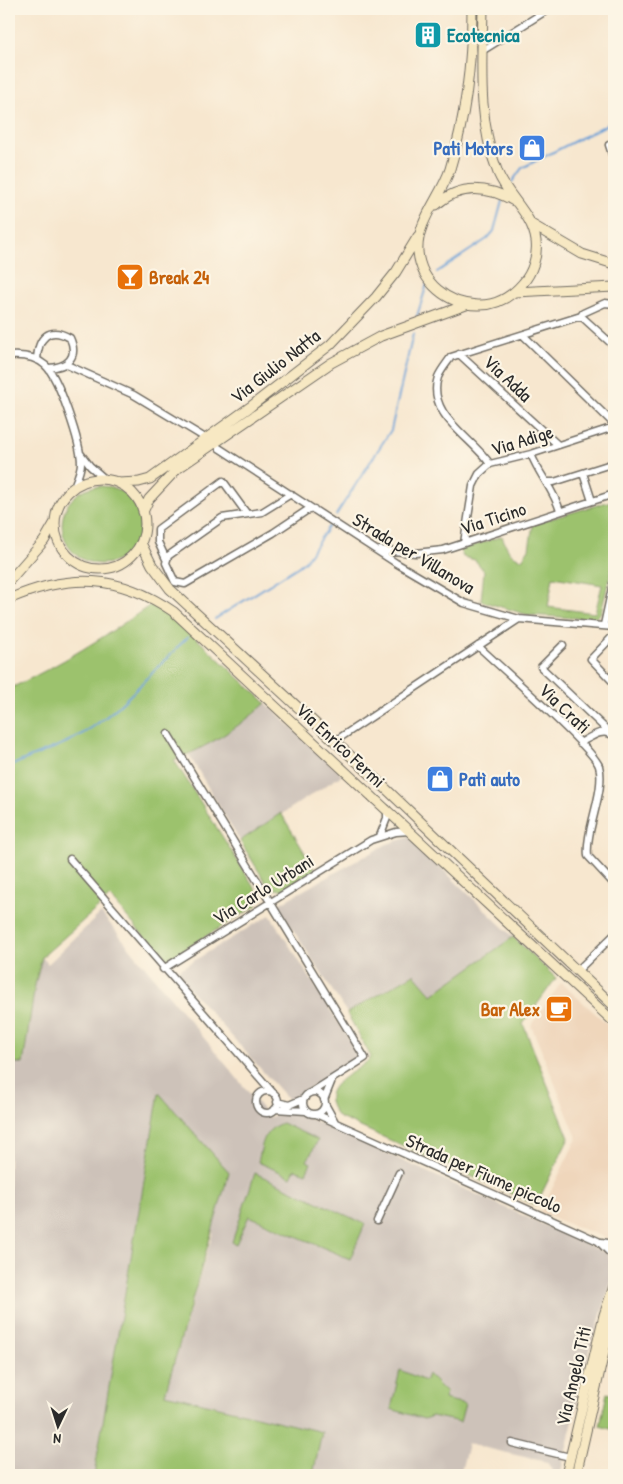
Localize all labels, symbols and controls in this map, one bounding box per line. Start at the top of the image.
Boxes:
building icon: Ecotecnica [413,20,443,50]
place label: Ecotecnica [447,22,520,48]
shop icon: Pati Motors [517,133,547,163]
place label: Pati Motors [433,135,514,161]
bar icon: Break 24 [115,262,145,292]
place label: Break 24 [149,264,209,290]
street label: Via Giulio Natta [225,322,326,409]
street label: Via Adda [478,349,539,408]
street label: Via Adige [488,418,557,462]
street label: Via Ticino [457,495,530,541]
street label: Strada per Villanova [348,506,481,600]
street label: Via Crati [533,677,597,739]
street label: Via Enrico Fermi [290,697,392,793]
shop icon: Patì auto [425,764,455,794]
place label: Patì auto [459,766,520,792]
street label: Via Carlo Urbani [207,848,319,930]
cafe icon: Bar Alex [544,994,574,1024]
place label: Bar Alex [481,996,540,1022]
street label: Strada per Fiume piccolo [402,1127,566,1219]
street label: Via Angelo Titi [549,1324,597,1428]
north arrow [32,1402,82,1452]
text: N [52,1430,61,1449]

